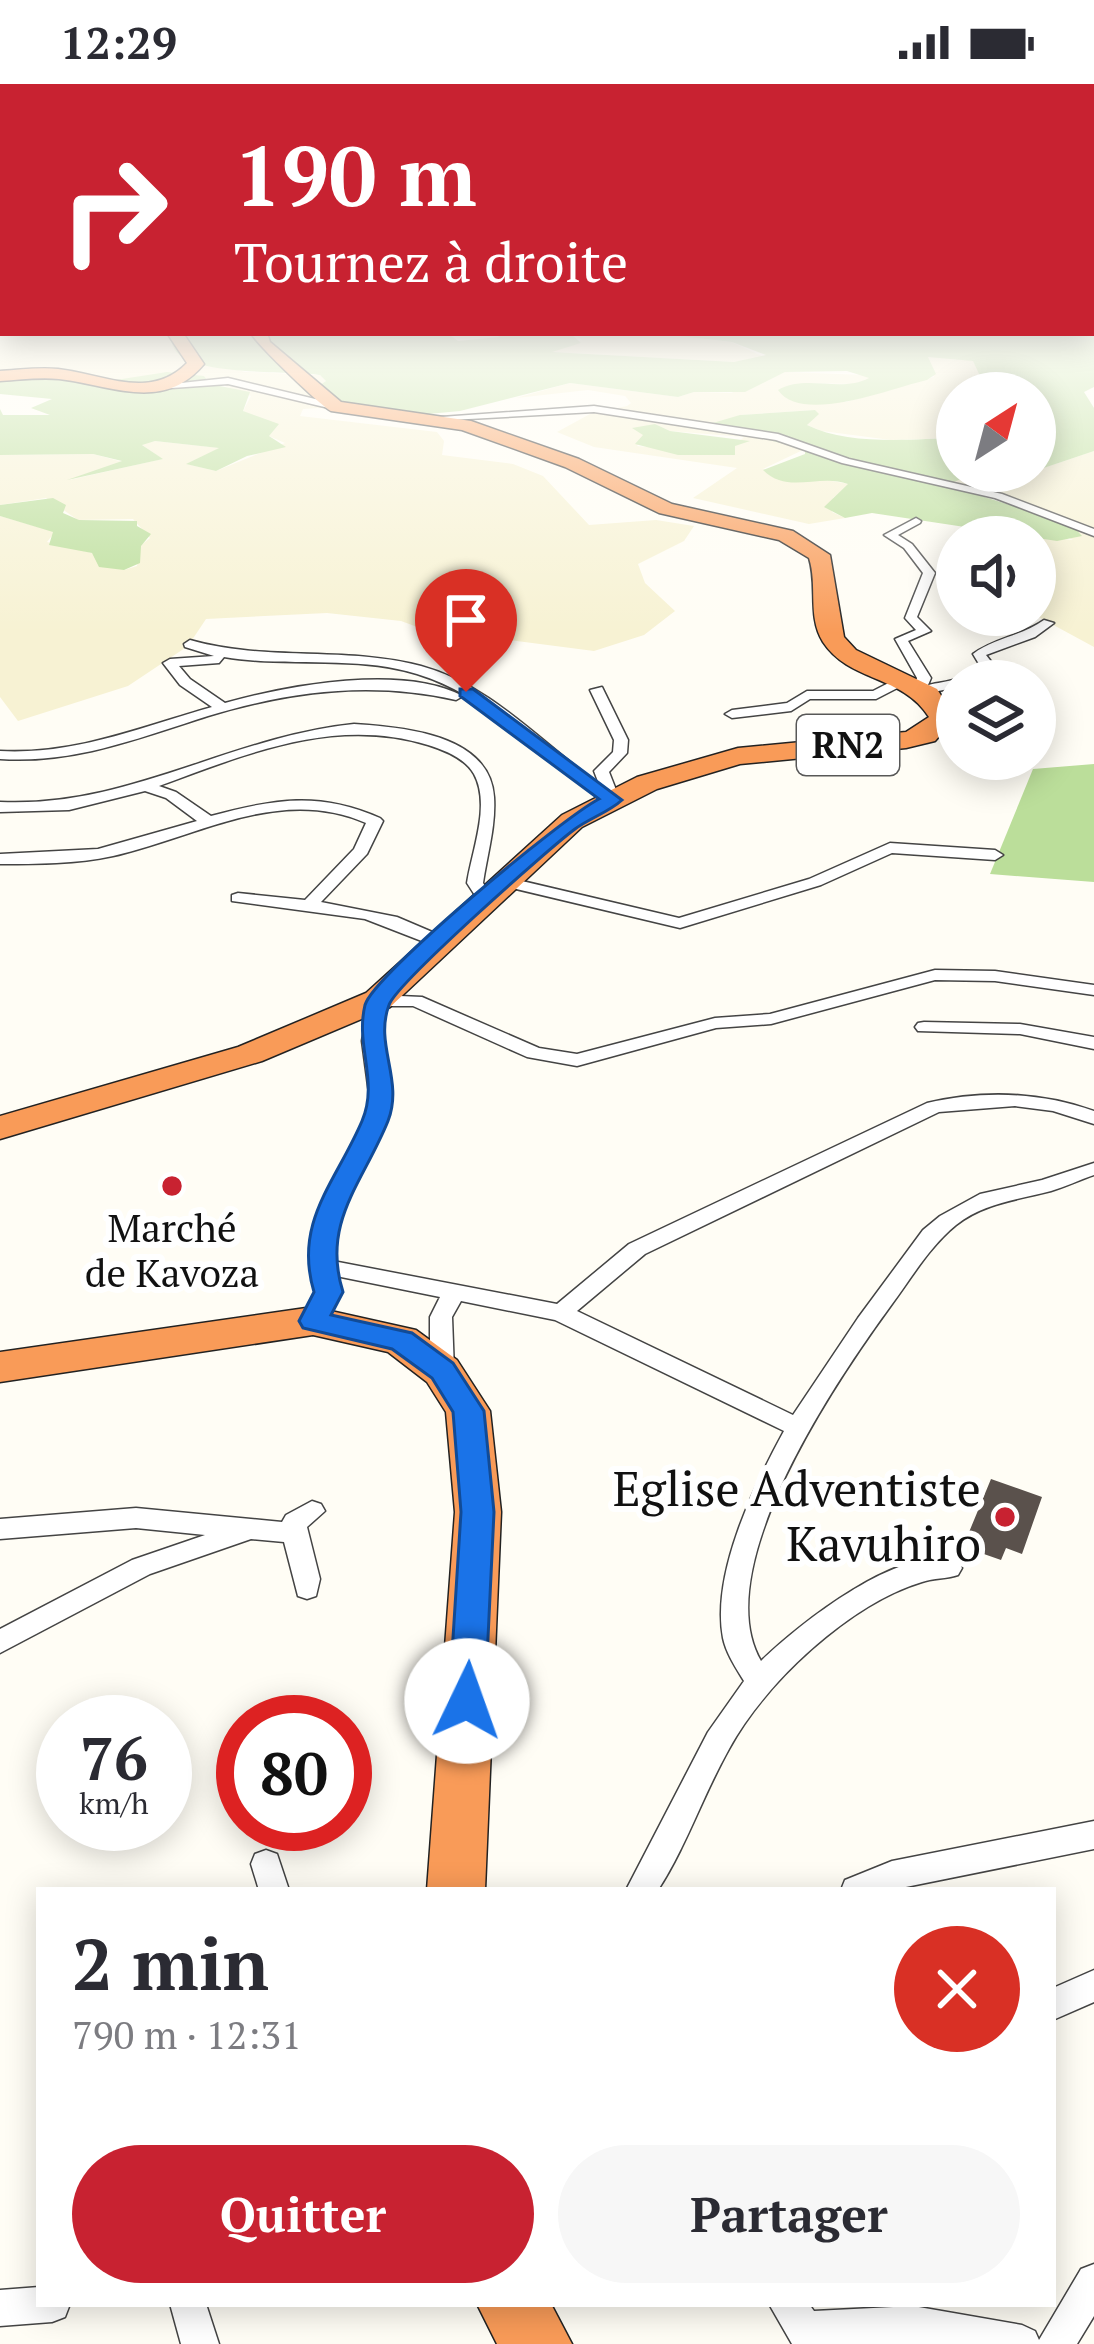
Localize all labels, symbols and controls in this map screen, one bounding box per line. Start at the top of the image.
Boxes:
text: 12:29 [60,12,177,72]
text: 190 m [234,119,477,230]
icon: right [36,132,192,288]
text: Tournez à droite [234,226,628,297]
north arrow [936,372,1056,492]
map controls [936,372,1056,780]
button: sound [936,516,1056,636]
pin [415,569,517,692]
icon: arrive [433,587,499,653]
button: layers [936,660,1056,780]
road number: RN2 [797,715,899,775]
marker: Marché de Kavoza [159,1173,185,1199]
place label: Marché de Kavoza [85,1201,259,1298]
place label: Eglise Adventiste Kavuhiro [613,1456,981,1575]
marker: Eglise Adventiste Kavuhiro [992,1504,1018,1530]
position arrow [404,1638,530,1764]
speed limit sign: 80 [216,1695,372,1851]
text: 76 [80,1718,148,1797]
text: km/h [79,1783,149,1823]
text: 2 min [72,1915,269,2011]
button: close [894,1926,1020,2052]
text: 790 m · 12:31 [72,2008,302,2060]
button: Quitter [72,2145,534,2283]
button: Partager [558,2145,1020,2283]

